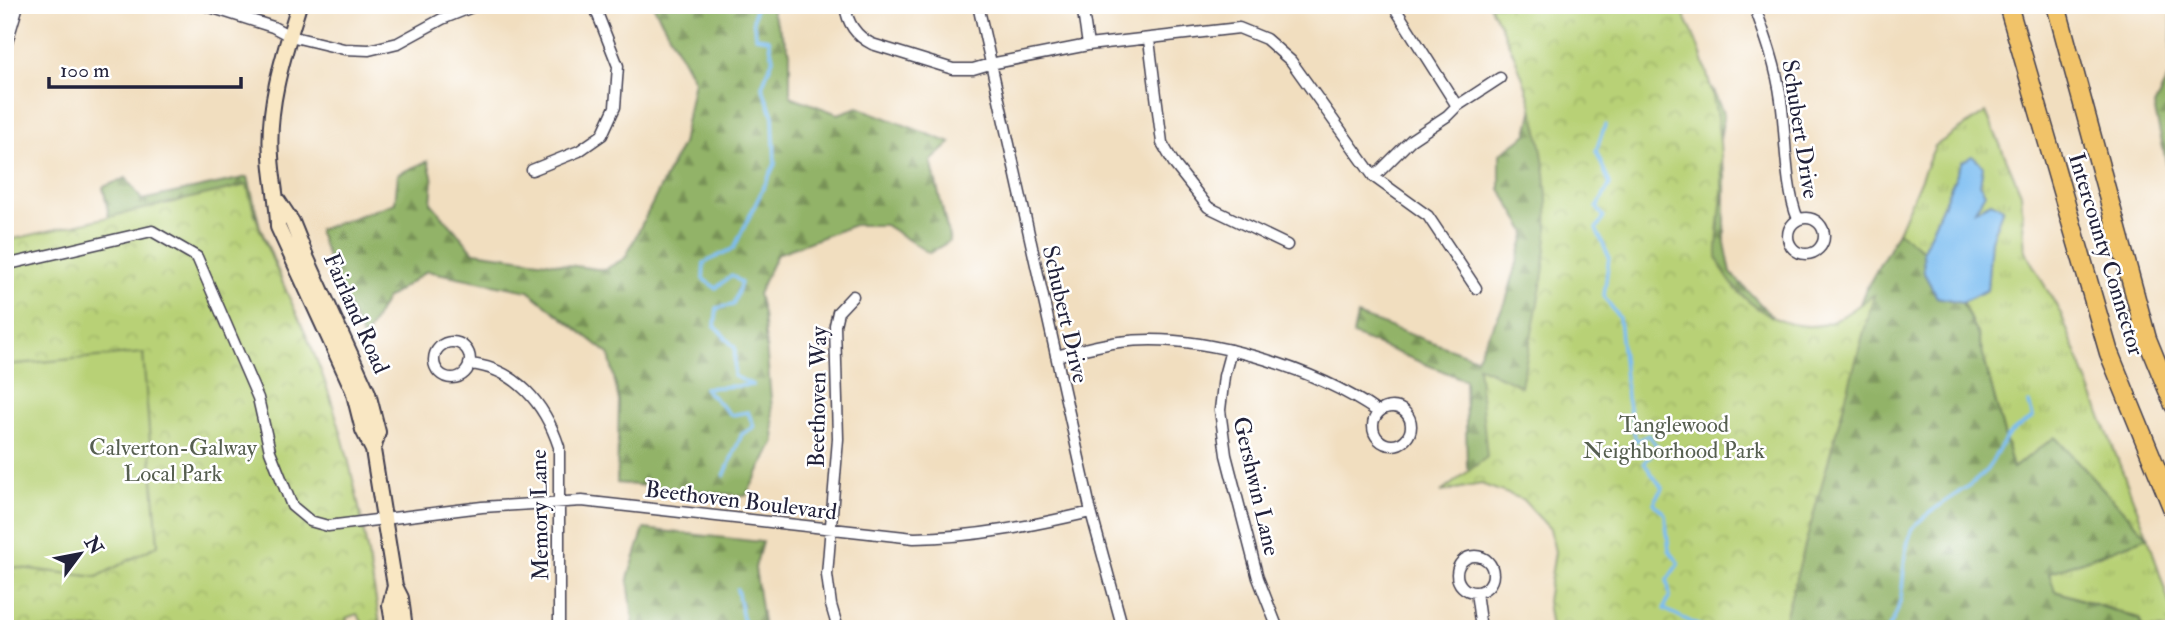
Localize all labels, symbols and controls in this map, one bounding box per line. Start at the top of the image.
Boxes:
scale bar [49,46,242,90]
text: 100 m [60,57,110,84]
street label: Schubert Drive [1775,58,1826,201]
street label: Intercounty Connector [2062,149,2151,359]
street label: Schubert Drive [1036,243,1095,386]
street label: Fairland Road [317,248,396,378]
street label: Beethoven Way [802,325,833,468]
park label: Tanglewood Neighborhood Park [1583,410,1765,465]
street label: Gershwin Lane [1226,414,1287,559]
park label: Calverton-Galway Local Park [89,433,258,488]
street label: Memory Lane [524,449,555,581]
street label: Beethoven Boulevard [643,474,839,527]
north arrow [46,518,116,588]
text: N [78,531,109,560]

